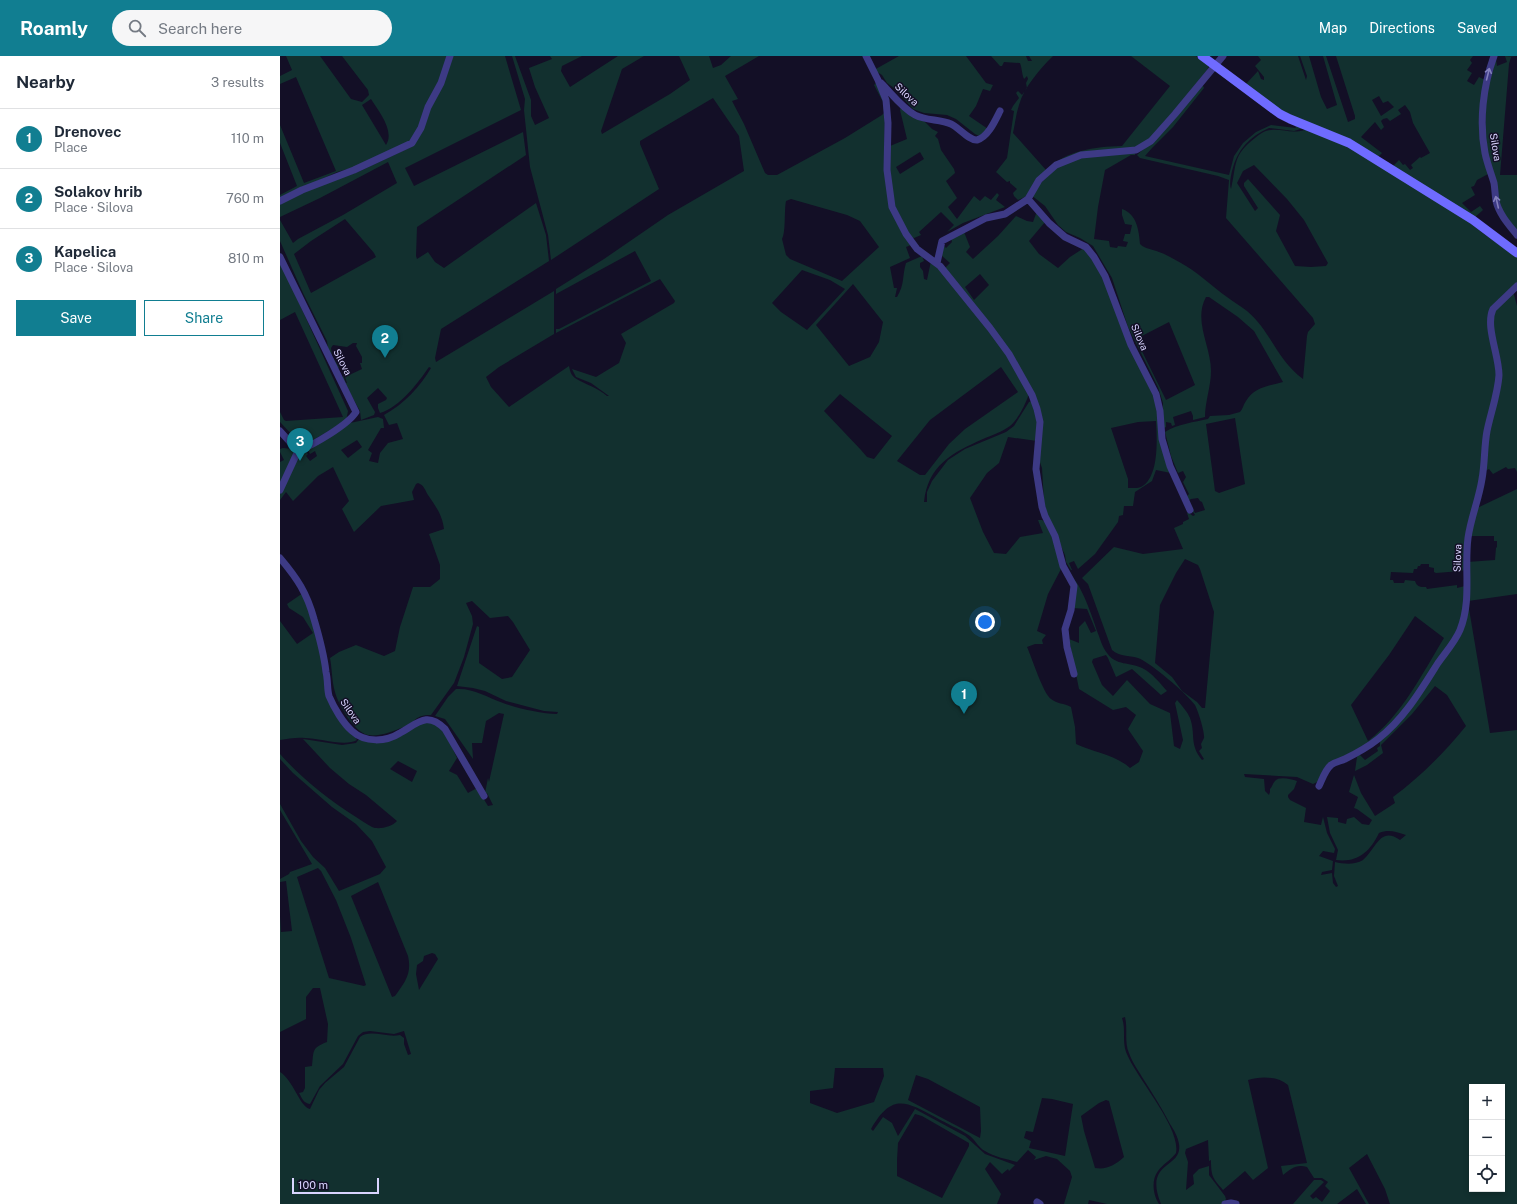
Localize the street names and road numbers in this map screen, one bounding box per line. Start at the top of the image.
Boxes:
street label: Silova [893,80,921,108]
street label: Silova [1488,132,1504,162]
street label: Silova [1129,322,1151,352]
street label: Silova [331,347,355,377]
street label: Silova [1451,544,1463,572]
street label: Silova [338,696,364,726]

